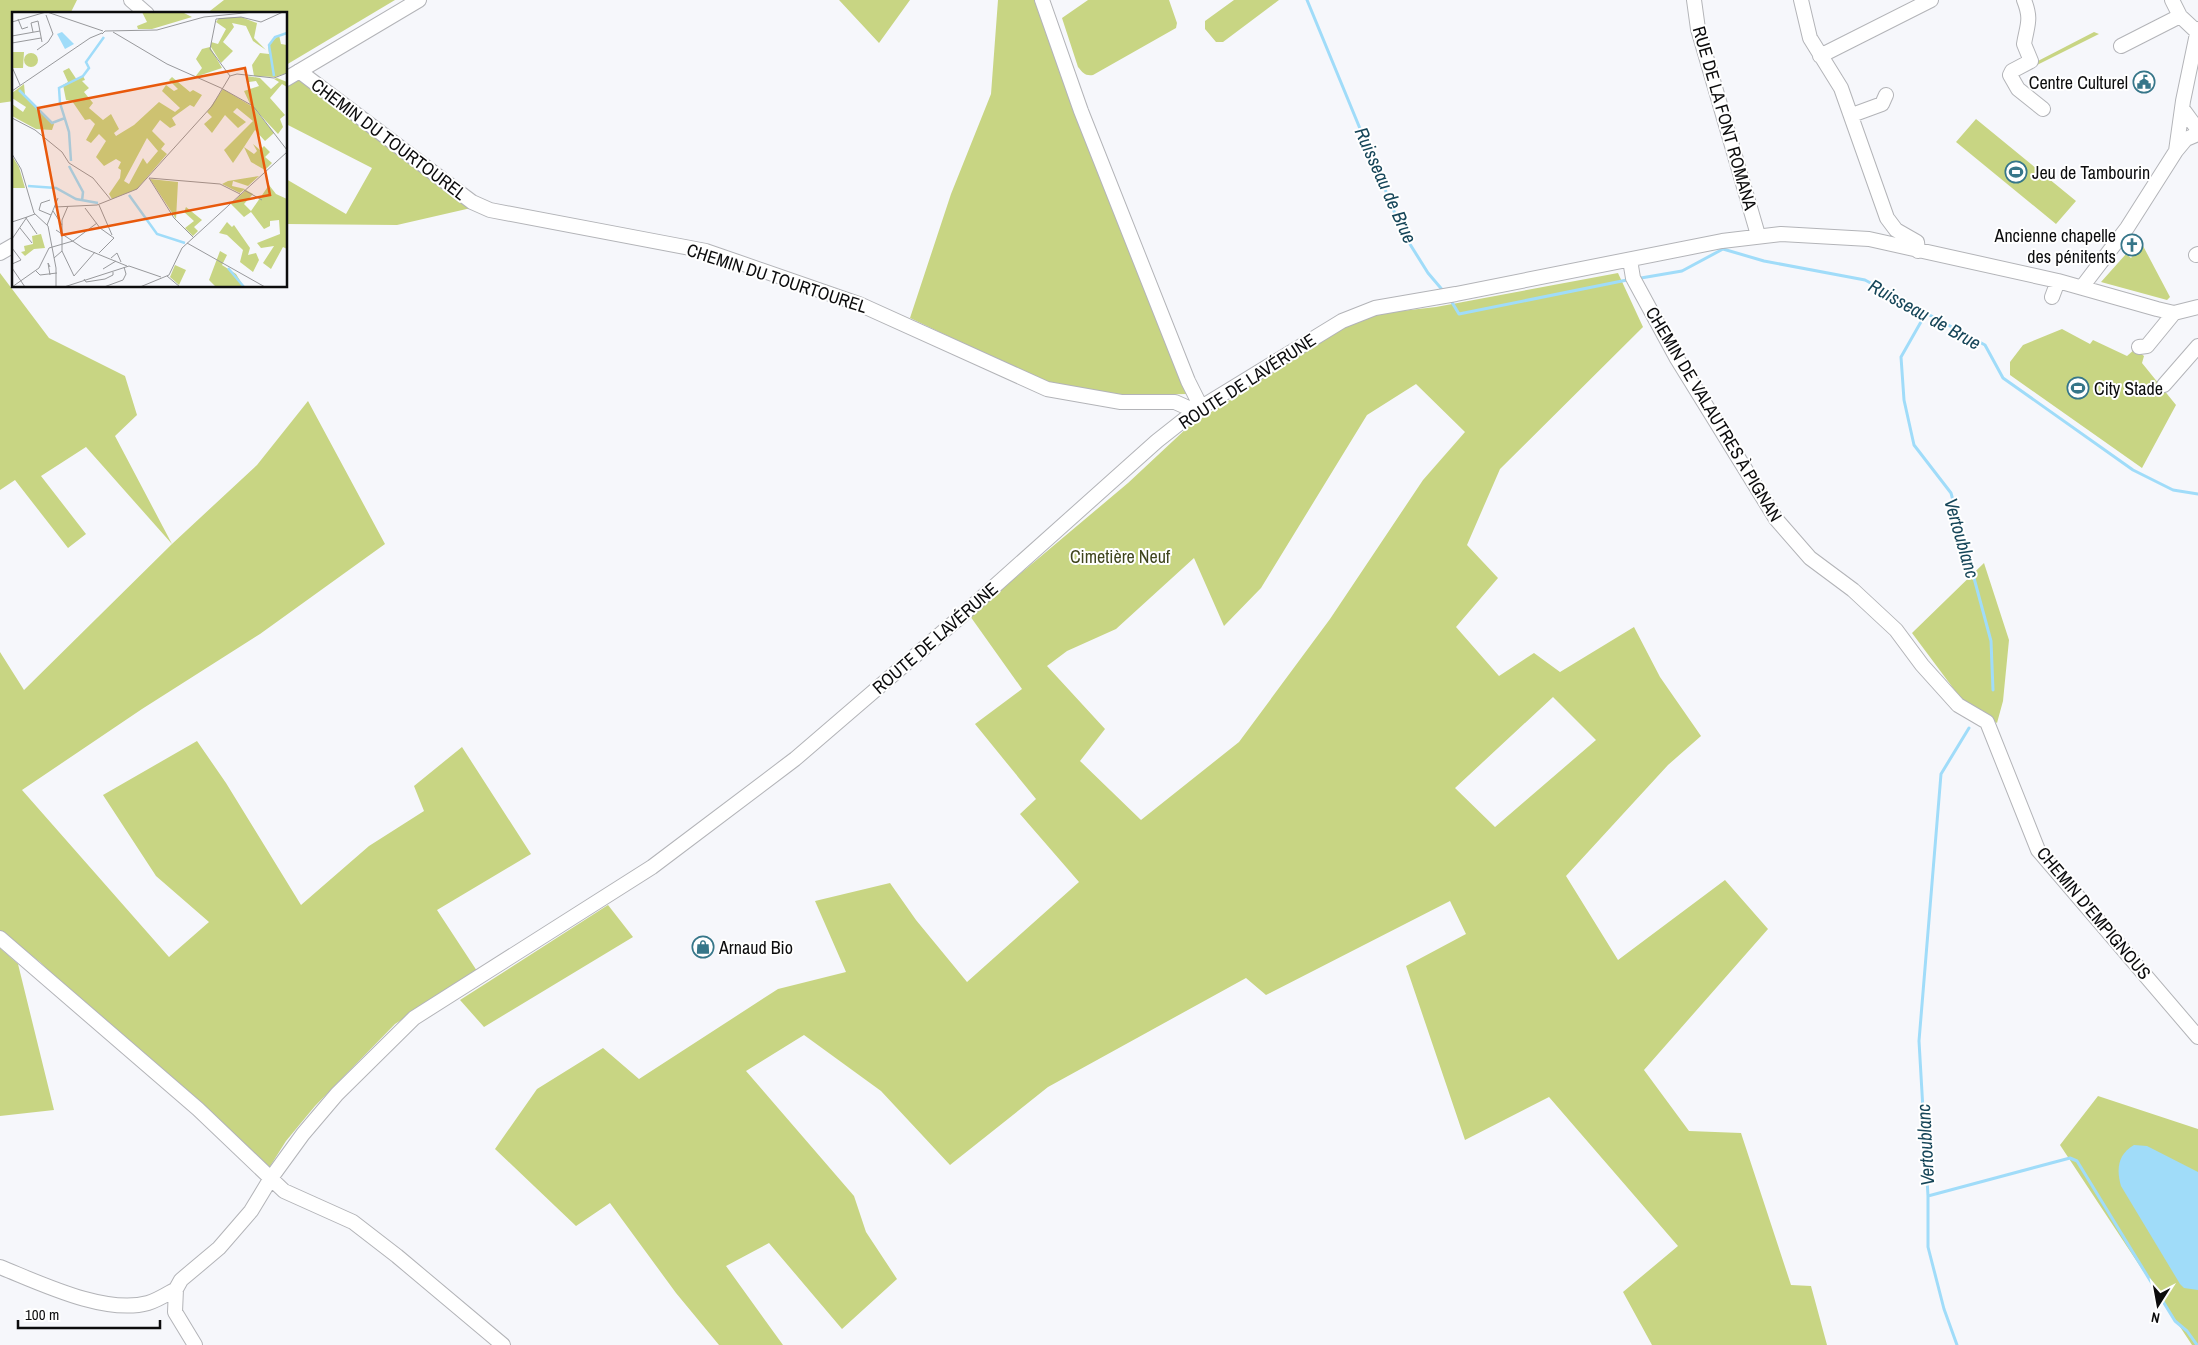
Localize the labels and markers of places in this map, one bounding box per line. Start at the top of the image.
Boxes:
place label: Centre Culturel [2029,70,2128,95]
public building icon: Centre Culturel [2132,70,2156,94]
sports icon: Jeu de Tambourin [2004,160,2028,184]
place label: Jeu de Tambourin [2032,160,2150,185]
place label: Ancienne chapelle des pénitents [1994,223,2116,269]
church icon: Ancienne chapelle des pénitents [2120,233,2144,257]
sports icon: City Stade [2066,376,2090,400]
place label: City Stade [2094,376,2163,401]
shop icon: Arnaud Bio [691,935,715,959]
place label: Arnaud Bio [718,935,793,960]

